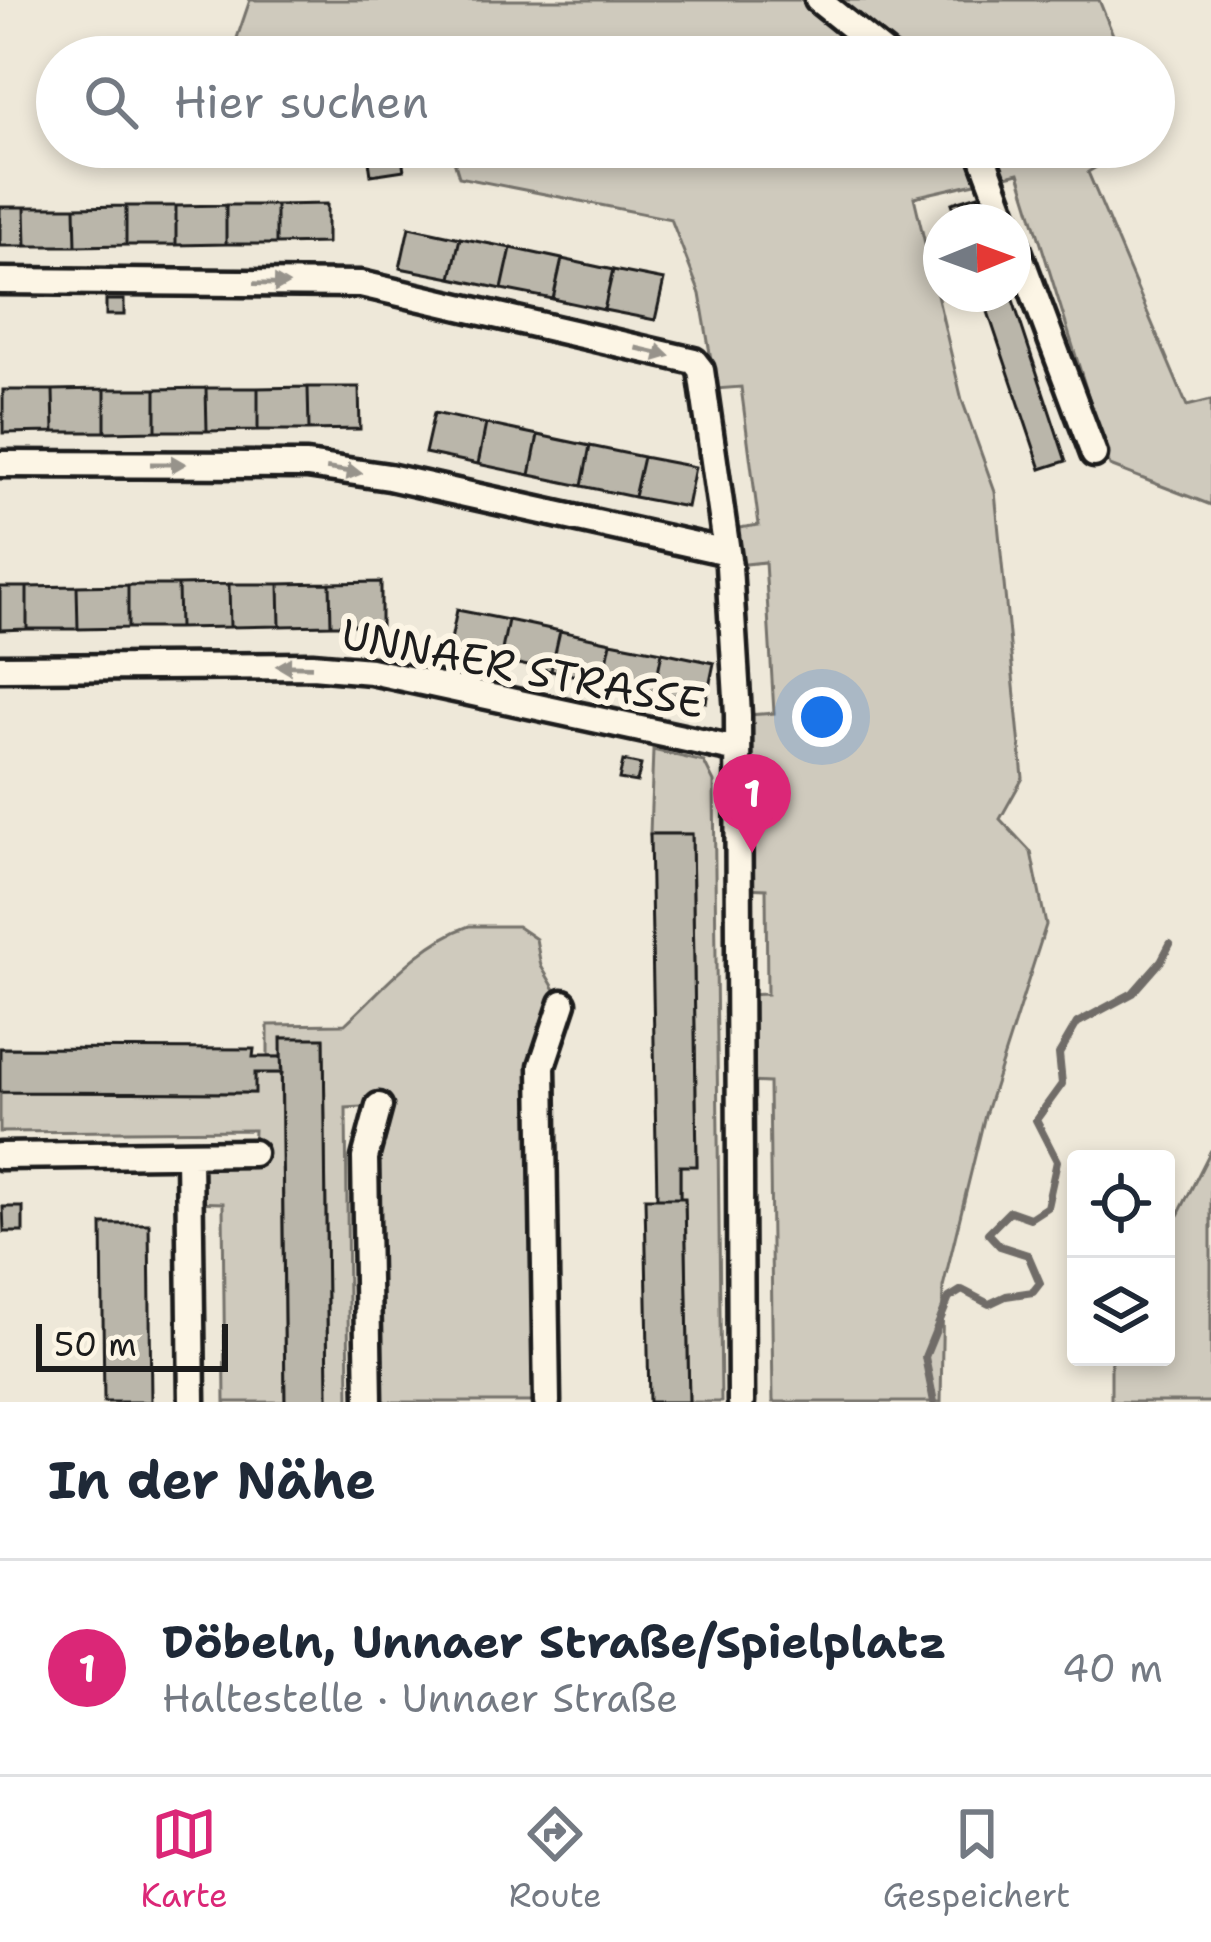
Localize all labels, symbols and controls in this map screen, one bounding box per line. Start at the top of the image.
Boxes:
search box [36,36,1175,168]
icon: search [78,69,144,135]
text: Hier suchen [174,72,429,132]
north arrow [923,204,1031,312]
one-way arrow [253,274,291,293]
one-way arrow [634,343,672,362]
one-way arrow [150,454,188,474]
one-way arrow [326,461,363,480]
street label: UNNAER STRASSE [337,605,709,731]
one-way arrow [274,657,312,676]
your location [792,687,852,747]
pin: 1 [713,754,791,853]
map controls [1067,1150,1175,1366]
button: locate [1067,1150,1175,1258]
button: layers [1067,1258,1175,1366]
scale bar [36,1318,228,1371]
text: 50 m [54,1322,137,1367]
text: In der Nähe [48,1446,376,1514]
text: Döbeln, Unnaer Straße/Spielplatz [162,1612,947,1672]
text: 1 [78,1642,96,1694]
text: 40 m [1062,1642,1163,1694]
text: Haltestelle · Unnaer Straße [162,1672,678,1724]
tab: Karte [141,1801,228,1918]
tab: Route [509,1801,602,1918]
tab: Gespeichert [883,1801,1070,1918]

